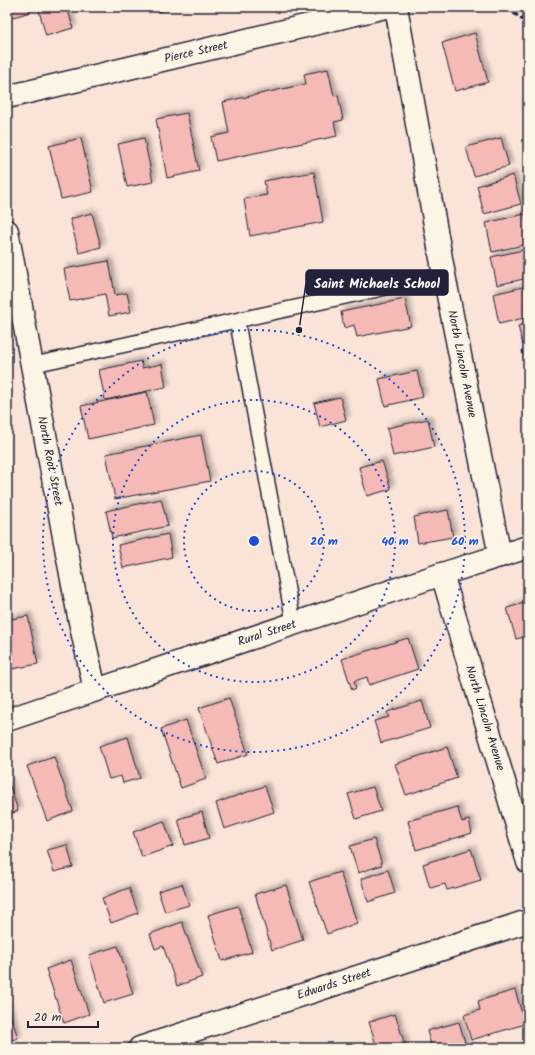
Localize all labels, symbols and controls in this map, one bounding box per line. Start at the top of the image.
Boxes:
street label: Pierce Street [162,35,230,69]
callout: Saint Michaels School [306,270,448,295]
text: Saint Michaels School [314,274,440,295]
street label: North Lincoln Avenue [442,308,482,420]
street label: North Root Street [32,414,68,508]
text: 20 m [310,532,338,551]
text: 40 m [381,532,409,551]
text: 60 m [451,532,479,551]
centre of rings [247,534,261,548]
street label: Rural Street [235,614,299,651]
street label: North Lincoln Avenue [460,663,510,774]
street label: Edwards Street [294,963,374,1005]
scale bar [28,1003,98,1029]
text: 20 m [34,1008,62,1027]

